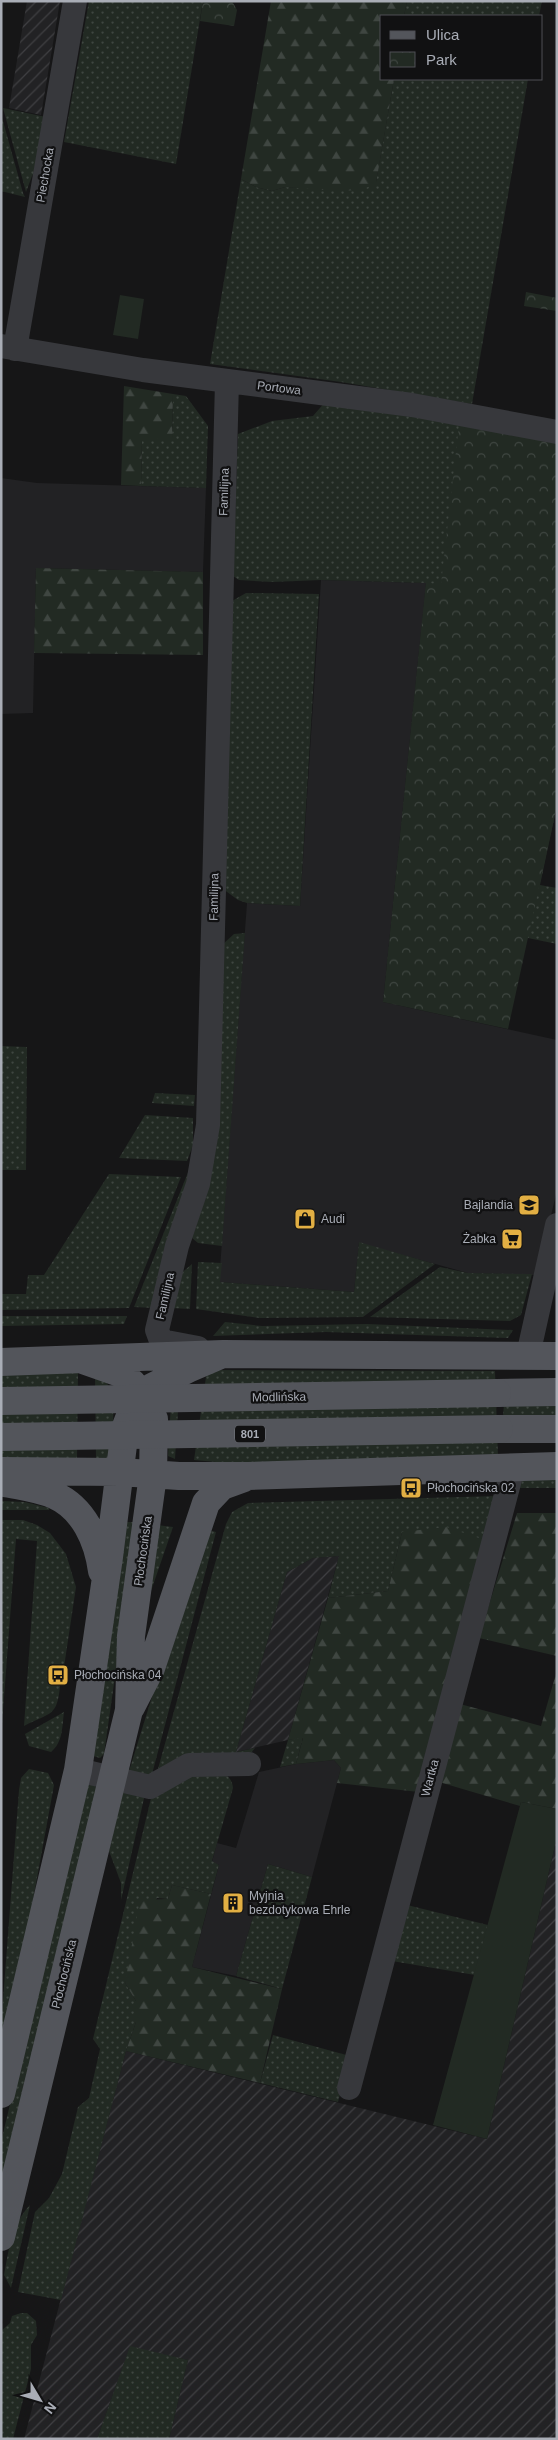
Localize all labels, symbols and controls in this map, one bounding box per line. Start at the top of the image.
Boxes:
legend [380,15,543,80]
text: Ulica [426,26,460,43]
text: Park [426,51,457,68]
street label: Piechocka [33,146,57,203]
street label: Portowa [256,378,302,398]
street label: Familijna [216,467,232,516]
street label: Familijna [207,873,221,921]
school or university icon: Bajlandia [517,1193,541,1217]
place label: Bajlandia [464,1198,513,1212]
shop icon: Audi [293,1207,317,1231]
place label: Audi [321,1212,345,1226]
supermarket icon: Żabka [500,1227,524,1251]
place label: Żabka [463,1232,496,1246]
street label: Familijna [153,1271,177,1321]
street label: Modlińska [252,1390,306,1404]
road number: 801 [235,1426,265,1442]
bus stop icon: Płochocińska 02 [399,1476,423,1500]
place label: Płochocińska 02 [427,1481,515,1495]
street label: Płochocińska [131,1515,155,1587]
bus stop icon: Płochocińska 04 [46,1663,70,1687]
place label: Płochocińska 04 [74,1668,162,1682]
street label: Wartka [418,1758,442,1798]
place label: Myjnia bezdotykowa Ehrle [249,1889,351,1917]
building icon: Myjnia bezdotykowa Ehrle [221,1891,245,1915]
street label: Płochocińska [49,1938,79,2010]
north arrow [15,2375,65,2425]
text: N [41,2399,60,2417]

